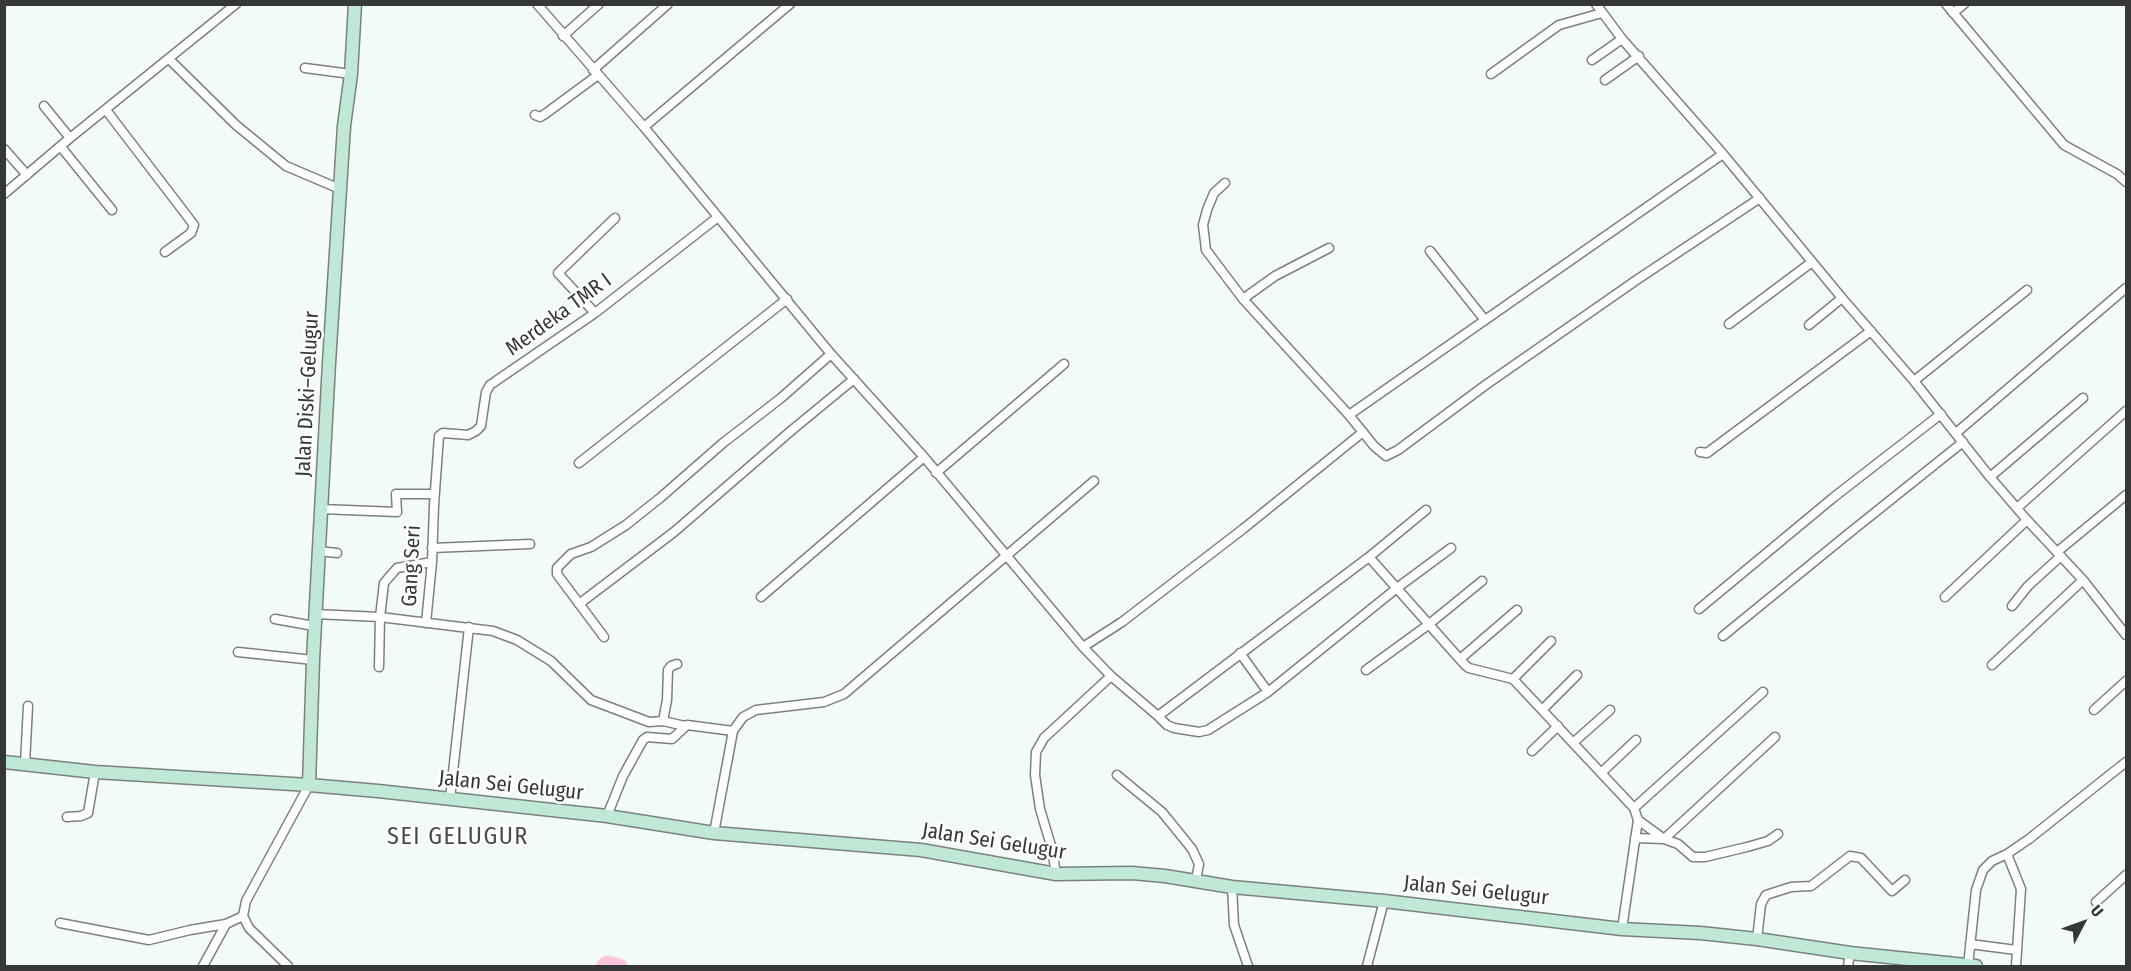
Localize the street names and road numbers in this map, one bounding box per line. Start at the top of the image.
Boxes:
street label: Merdeka TMR I [501,268,617,362]
street label: Jalan Diski–Gelugur [291,310,325,478]
street label: Gang Seri [397,525,427,607]
street label: Jalan Sei Gelugur [437,766,585,806]
street label: Jalan Sei Gelugur [920,818,1068,866]
street label: Jalan Sei Gelugur [1402,871,1550,911]

